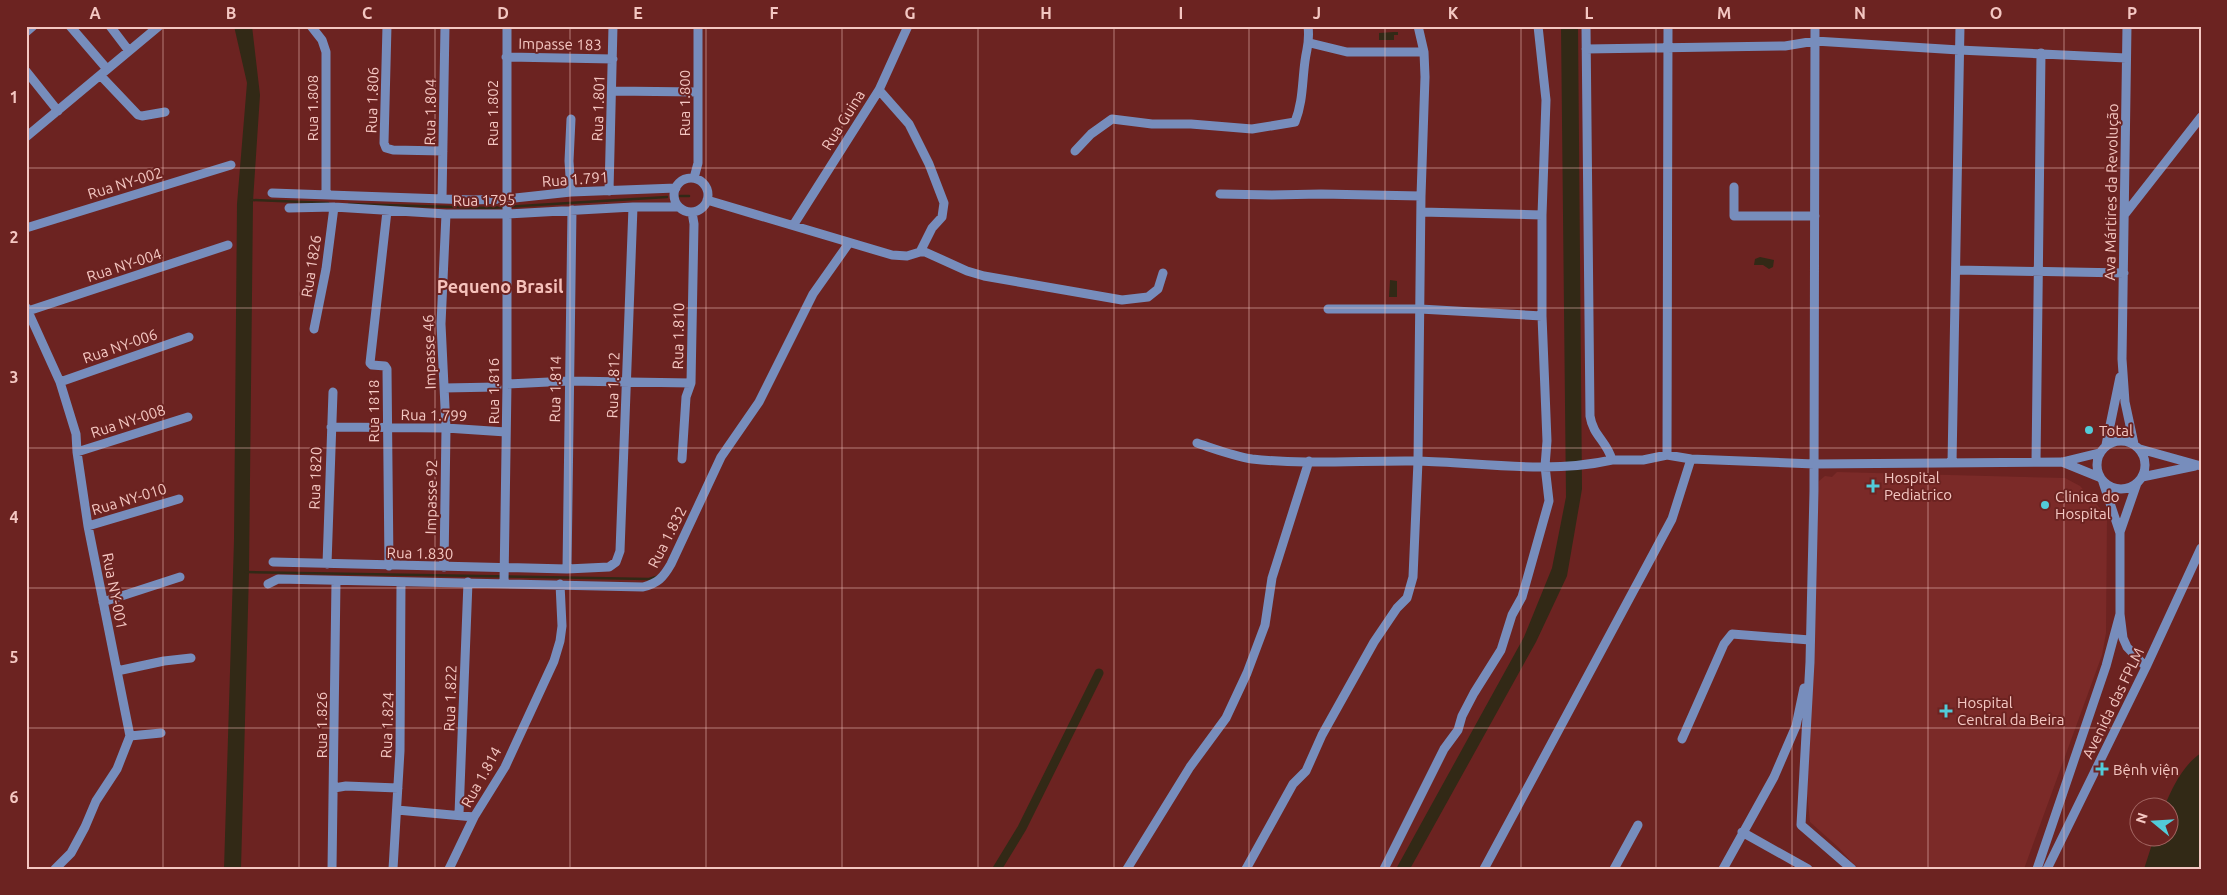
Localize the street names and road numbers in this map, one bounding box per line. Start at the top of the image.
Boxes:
street label: Impasse 183 [518,35,602,53]
street label: Rua 1.806 [362,66,382,134]
street label: Rua 1.800 [676,70,693,136]
street label: Rua 1.801 [588,74,608,142]
street label: Rua 1.808 [304,75,321,141]
street label: Rua 1.804 [421,79,439,145]
street label: Rua 1.802 [484,80,501,146]
street label: Rua Guina [818,87,868,153]
street label: Ava Mártires da Revolução [2101,103,2121,281]
street label: Rua NY-002 [85,164,165,202]
street label: Rua 1.791 [541,168,609,190]
street label: Rua 1795 [452,191,516,209]
street label: Rua 1826 [298,234,324,298]
street label: Rua NY-004 [84,245,164,285]
street label: Rua 1.810 [669,303,687,369]
street label: Impasse 46 [419,314,439,390]
street label: Rua NY-006 [81,325,159,367]
street label: Rua 1.812 [603,351,623,419]
street label: Rua 1.814 [546,356,564,422]
street label: Rua 1.816 [485,358,502,424]
street label: Rua 1818 [365,380,382,442]
street label: Rua NY-008 [88,401,168,441]
street label: Rua 1.799 [401,406,467,424]
street label: Rua 1820 [305,446,325,510]
street label: Impasse 92 [422,459,440,535]
street label: Rua NY-010 [89,480,169,518]
street label: Rua 1.832 [644,503,690,571]
street label: Rua 1.830 [387,544,453,562]
street label: Rua NY-001 [99,551,131,631]
street label: Avenida das FPLM [2079,645,2147,761]
street label: Rua 1.822 [440,664,460,732]
street label: Rua 1.824 [377,691,397,759]
street label: Rua 1.826 [313,692,330,758]
street label: Rua 1.814 [457,744,505,810]

